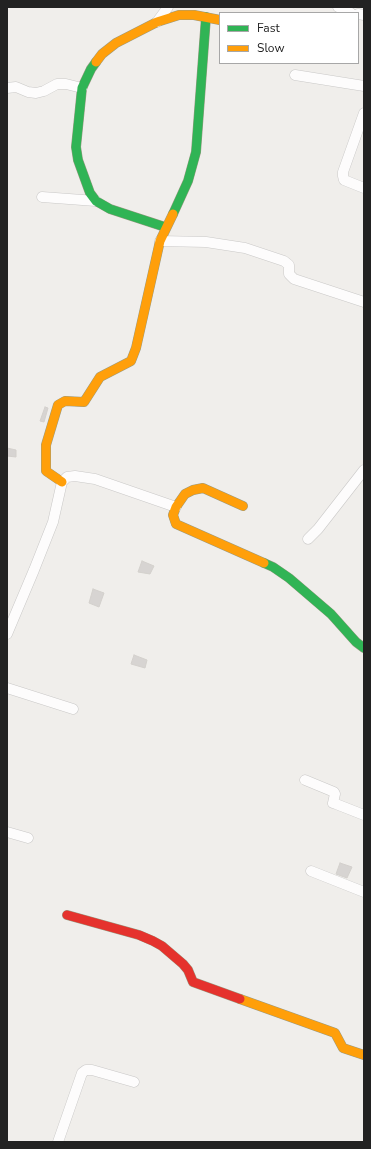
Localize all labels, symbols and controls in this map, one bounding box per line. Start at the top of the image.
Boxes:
legend [219,12,359,64]
text: Fast [257,20,280,36]
text: Slow [257,40,285,56]

